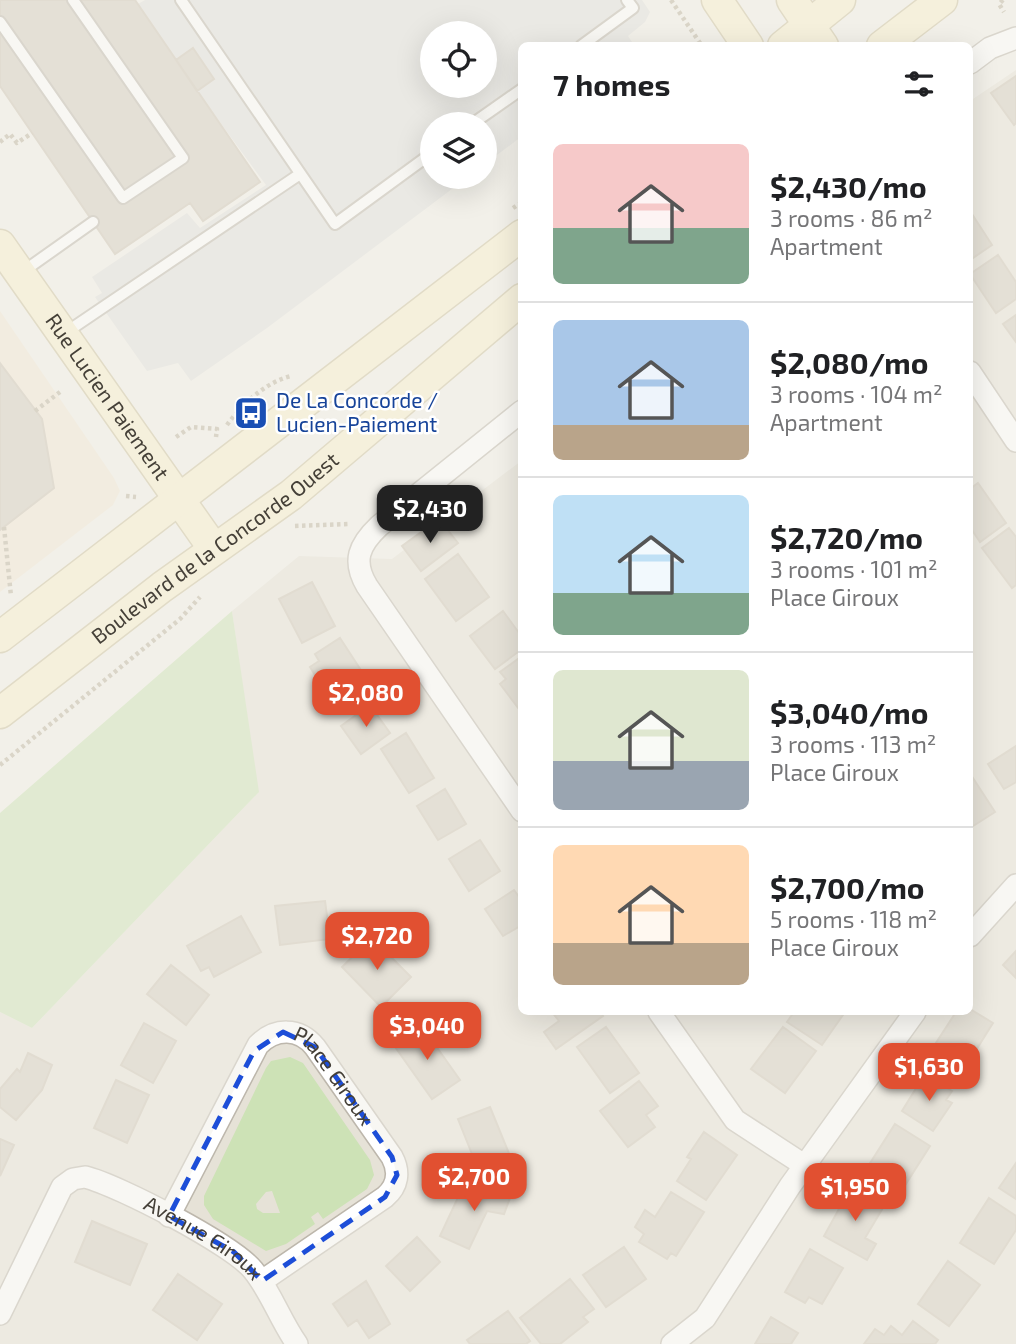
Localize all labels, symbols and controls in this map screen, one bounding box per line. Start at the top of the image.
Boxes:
map controls [420,21,497,189]
button: locate [420,21,497,98]
icon: filters [900,65,938,103]
text: 7 homes [553,66,670,102]
button: layers [420,112,497,189]
text: $2,430/mo [770,168,927,204]
icon: home [609,172,693,256]
text: 3 rooms · 86 m² [770,204,932,232]
text: Apartment [770,232,883,260]
street label: Rue Lucien Paiement [41,308,175,484]
text: $2,080/mo [770,344,928,380]
icon: home [609,348,693,432]
text: 3 rooms · 104 m² [770,380,942,408]
place label: De La Concorde / Lucien-Paiement [276,387,438,436]
bus stop icon: De La Concorde / Lucien-Paiement [232,394,270,432]
text: Apartment [770,408,883,436]
street label: Boulevard de la Concorde Ouest [86,446,343,648]
pin: $2,430 [373,486,487,545]
text: $2,430 [393,494,467,522]
text: $2,720/mo [770,519,923,555]
icon: home [609,523,693,607]
text: 3 rooms · 101 m² [770,555,937,583]
text: Place Giroux [770,583,899,611]
pin: $2,080 [309,670,423,729]
text: $2,080 [328,678,404,706]
text: $3,040/mo [770,694,928,730]
icon: home [609,698,693,782]
text: 3 rooms · 113 m² [770,730,936,758]
text: Place Giroux [770,758,899,786]
text: $2,700/mo [770,869,925,905]
icon: home [609,873,693,957]
text: 5 rooms · 118 m² [770,905,937,933]
pin: $2,720 [320,912,434,972]
text: $2,720 [341,921,413,949]
text: Place Giroux [770,933,899,961]
pin: $3,040 [370,1002,484,1062]
text: $3,040 [389,1011,465,1039]
street label: Place Giroux [290,1020,380,1129]
pin: $1,630 [872,1044,986,1103]
text: $1,630 [894,1052,964,1080]
pin: $2,700 [417,1154,531,1213]
text: $2,700 [438,1162,510,1190]
pin: $1,950 [798,1164,912,1223]
text: $1,950 [820,1172,890,1200]
street label: Avenue Giroux [140,1190,270,1284]

